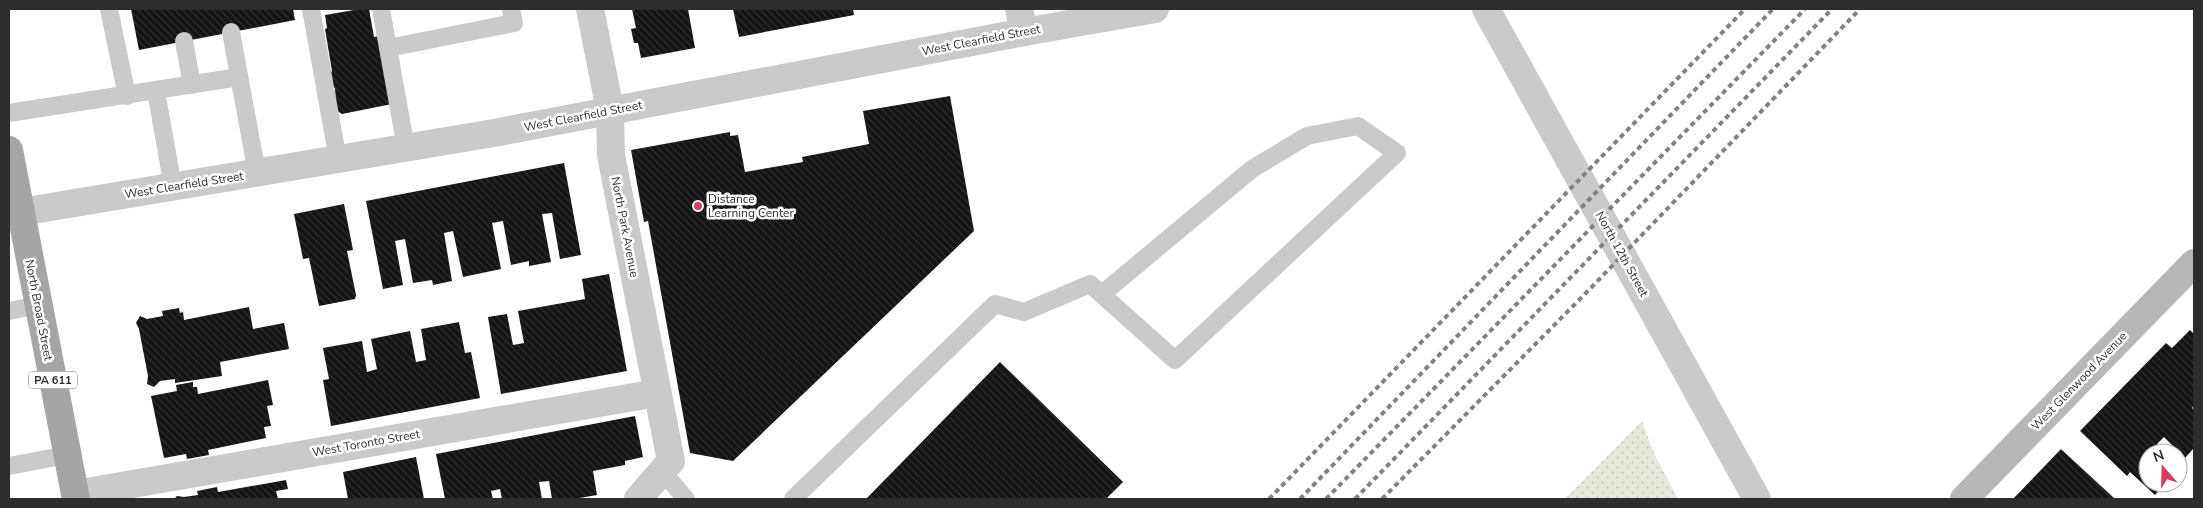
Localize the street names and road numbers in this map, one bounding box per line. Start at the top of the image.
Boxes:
street label: West Clearfield Street [920,21,1042,59]
street label: West Clearfield Street [522,97,644,135]
street label: West Clearfield Street [123,168,245,202]
street label: North Park Avenue [607,175,643,279]
street label: North 12th Street [1592,208,1653,300]
street label: North Broad Street [21,258,57,363]
street label: West Glenwood Avenue [2028,328,2130,434]
road number: PA 611 [29,372,77,388]
street label: West Toronto Street [311,426,422,460]

